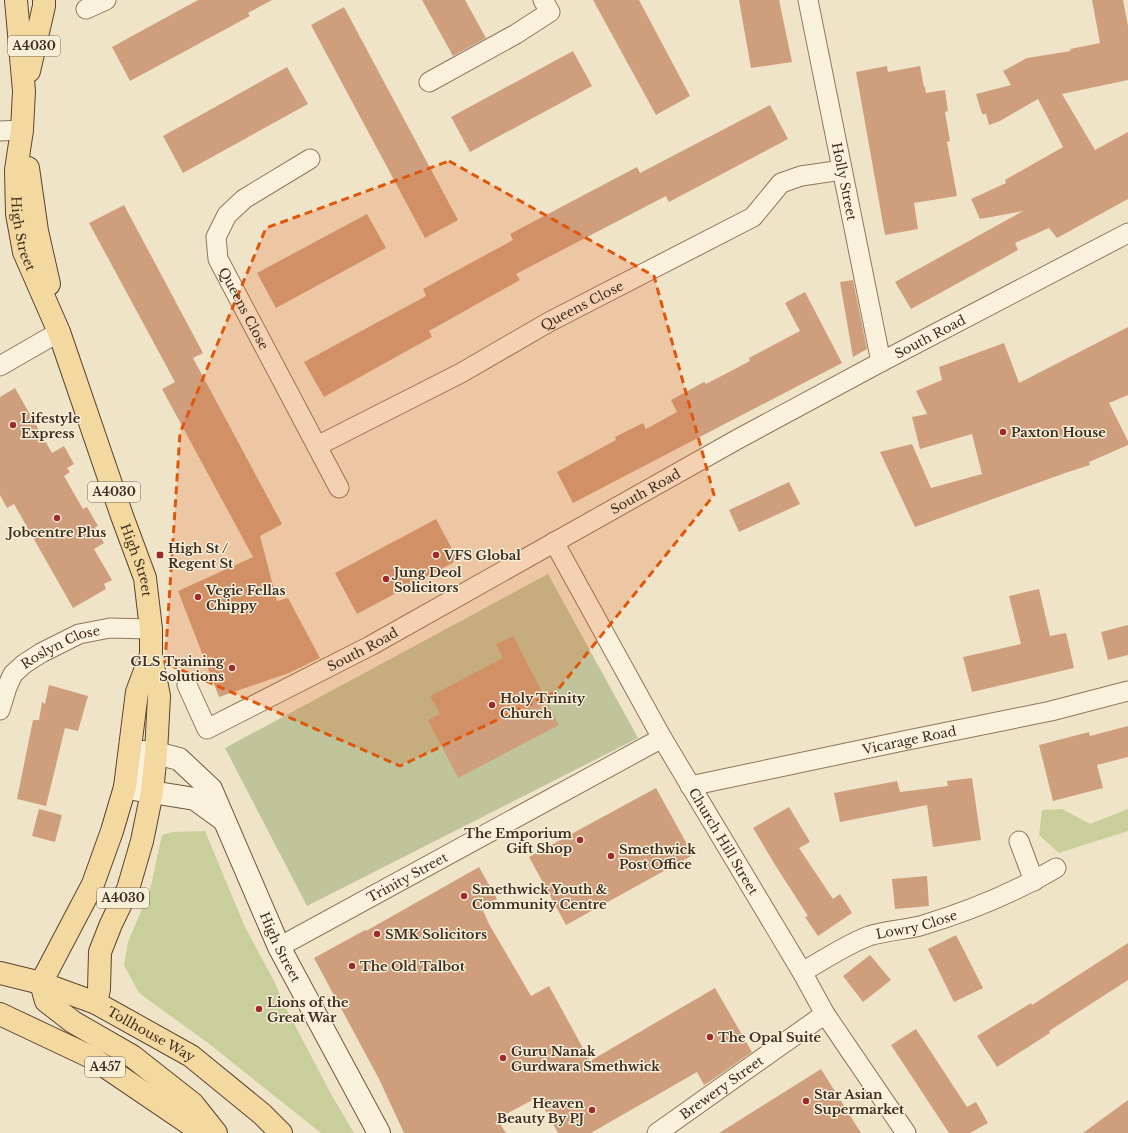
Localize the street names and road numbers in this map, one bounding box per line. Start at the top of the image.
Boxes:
road number: A4030 [8,36,60,56]
street label: Holly Street [828,141,860,222]
street label: High Street [8,196,39,274]
street label: Queens Close [215,264,272,353]
street label: Queens Close [537,277,626,334]
street label: South Road [892,311,969,362]
street label: South Road [607,465,684,518]
road number: A4030 [88,482,140,502]
street label: High Street [117,521,155,598]
street label: Roslyn Close [18,622,101,673]
street label: South Road [324,624,401,675]
street label: Vicarage Road [860,722,958,759]
street label: Church Hill Street [685,785,762,898]
street label: Trinity Street [364,849,451,906]
road number: A4030 [97,888,149,908]
street label: Lowry Close [874,907,960,943]
street label: High Street [256,909,304,985]
street label: Tollhouse Way [104,1003,199,1066]
street label: Brewery Street [677,1052,767,1123]
road number: A457 [85,1057,125,1077]

